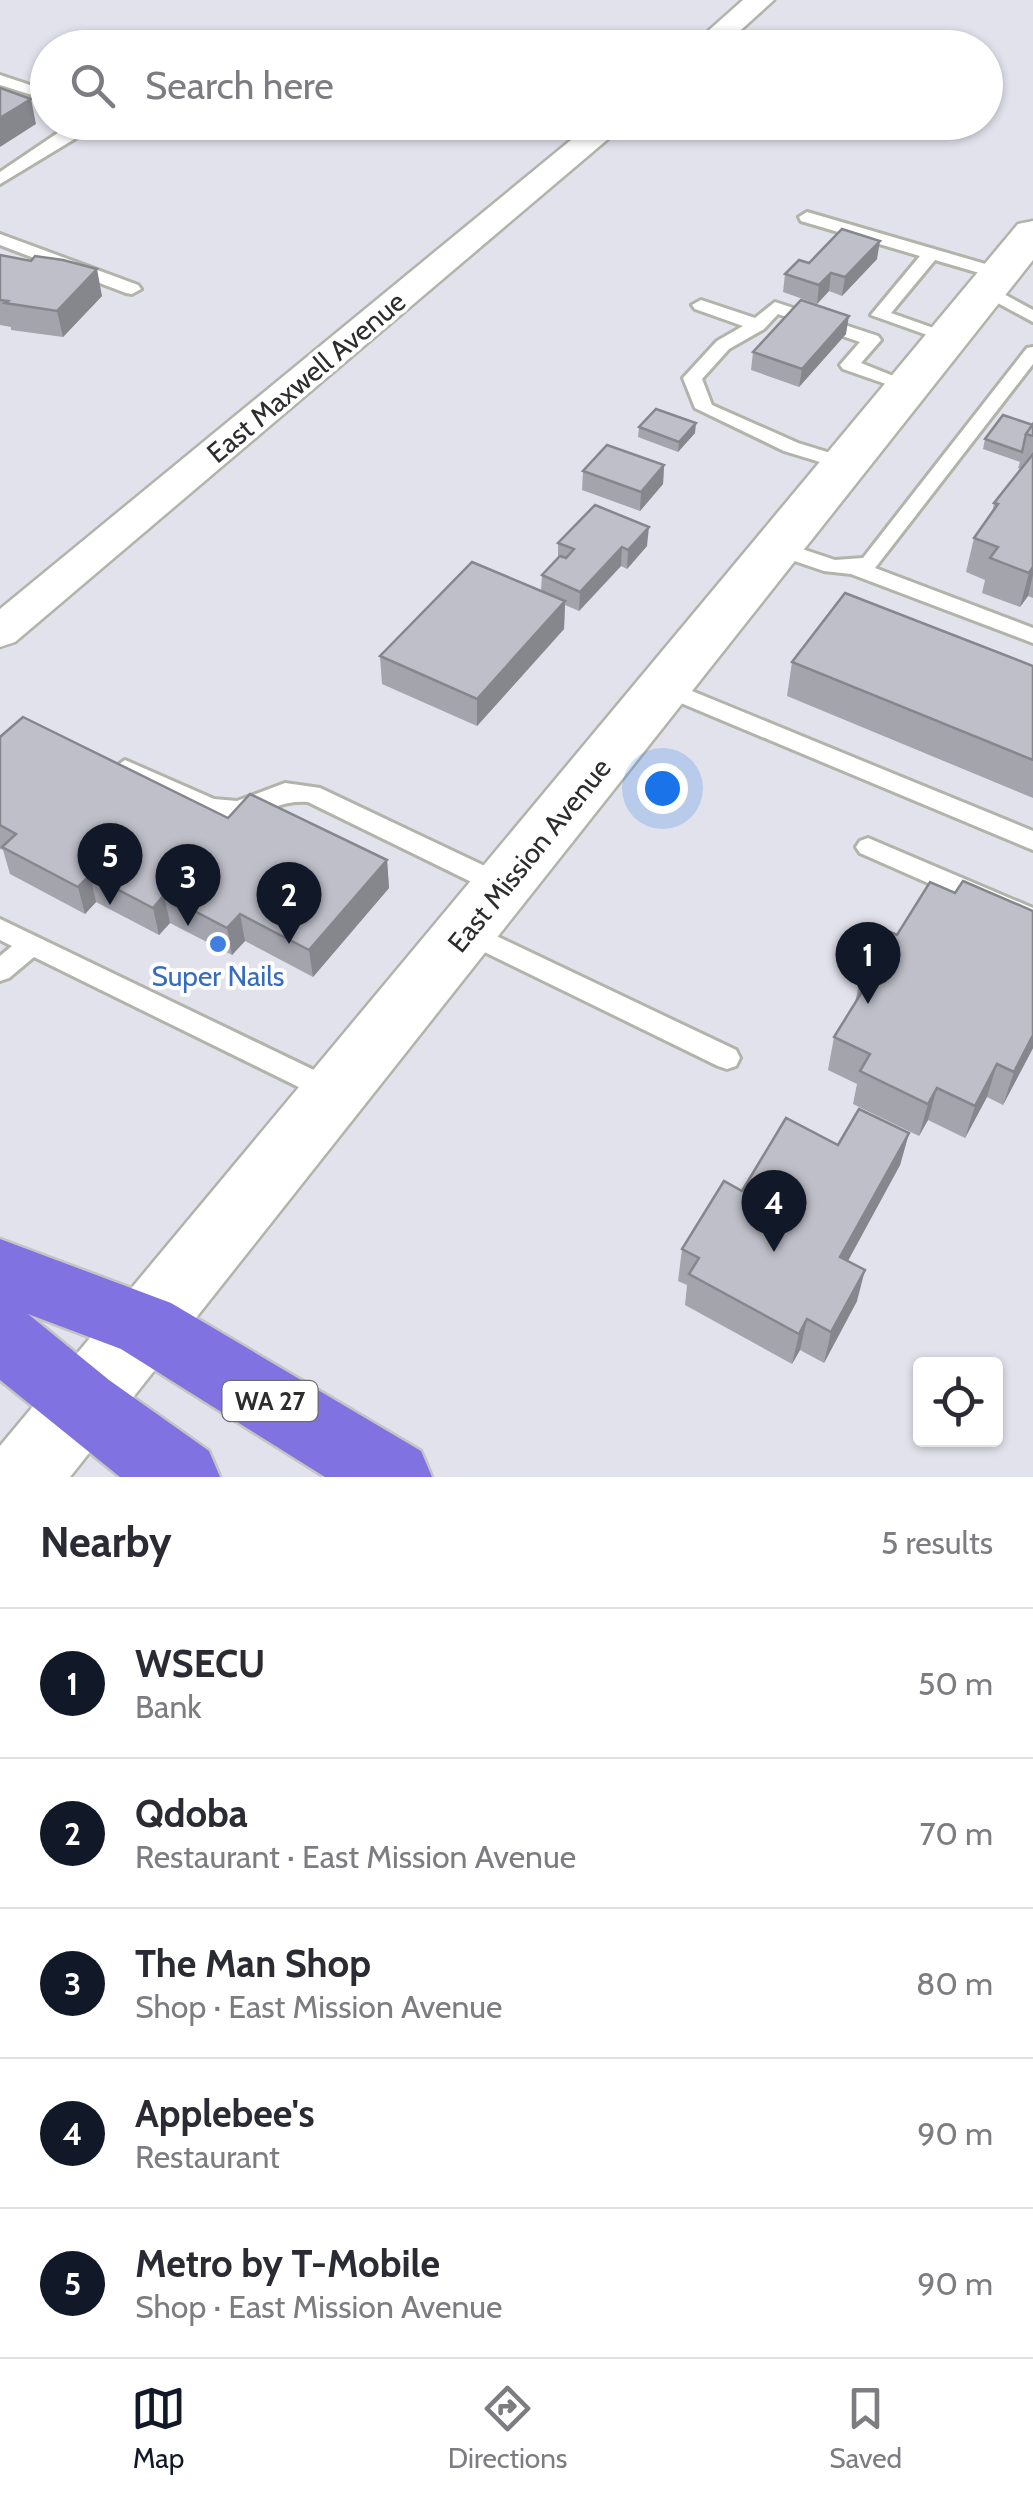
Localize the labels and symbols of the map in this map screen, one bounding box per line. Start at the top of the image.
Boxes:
street label: East Maxwell Avenue [200,284,412,470]
street label: East Mission Avenue [440,751,618,959]
your location [637,763,688,814]
pin: 5 [78,822,142,905]
pin: 3 [156,844,220,926]
pin: 2 [256,862,322,944]
pin: 1 [836,922,900,1004]
marker: Super Nails [207,933,229,955]
place label: Super Nails [152,959,284,993]
pin: 4 [742,1170,806,1252]
road number: WA 27 [222,1381,318,1421]

